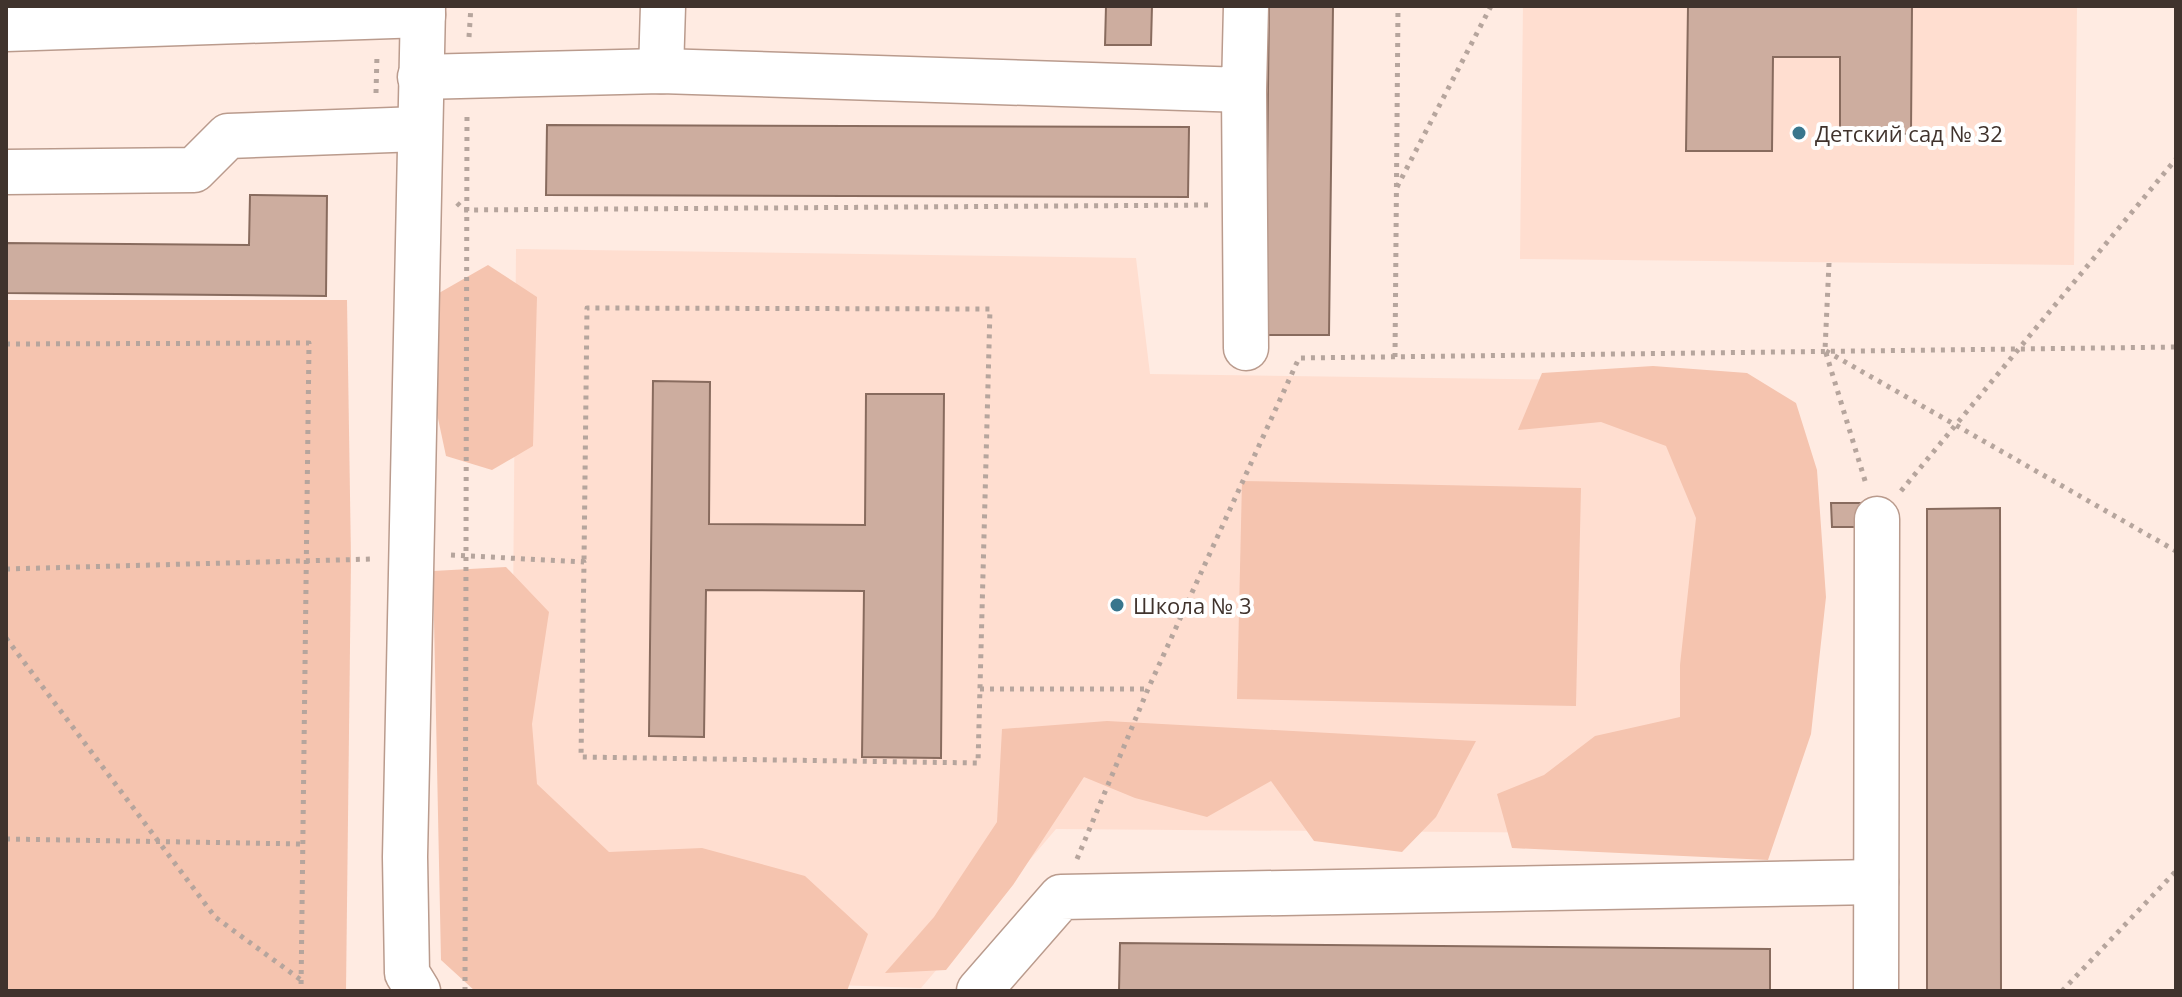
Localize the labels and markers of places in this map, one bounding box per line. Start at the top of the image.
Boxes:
place label: Детский сад № 32 [1815,118,2003,148]
marker: Детский сад № 32 [1790,124,1808,142]
place label: Школа № 3 [1133,590,1252,620]
marker: Школа № 3 [1108,596,1126,614]

